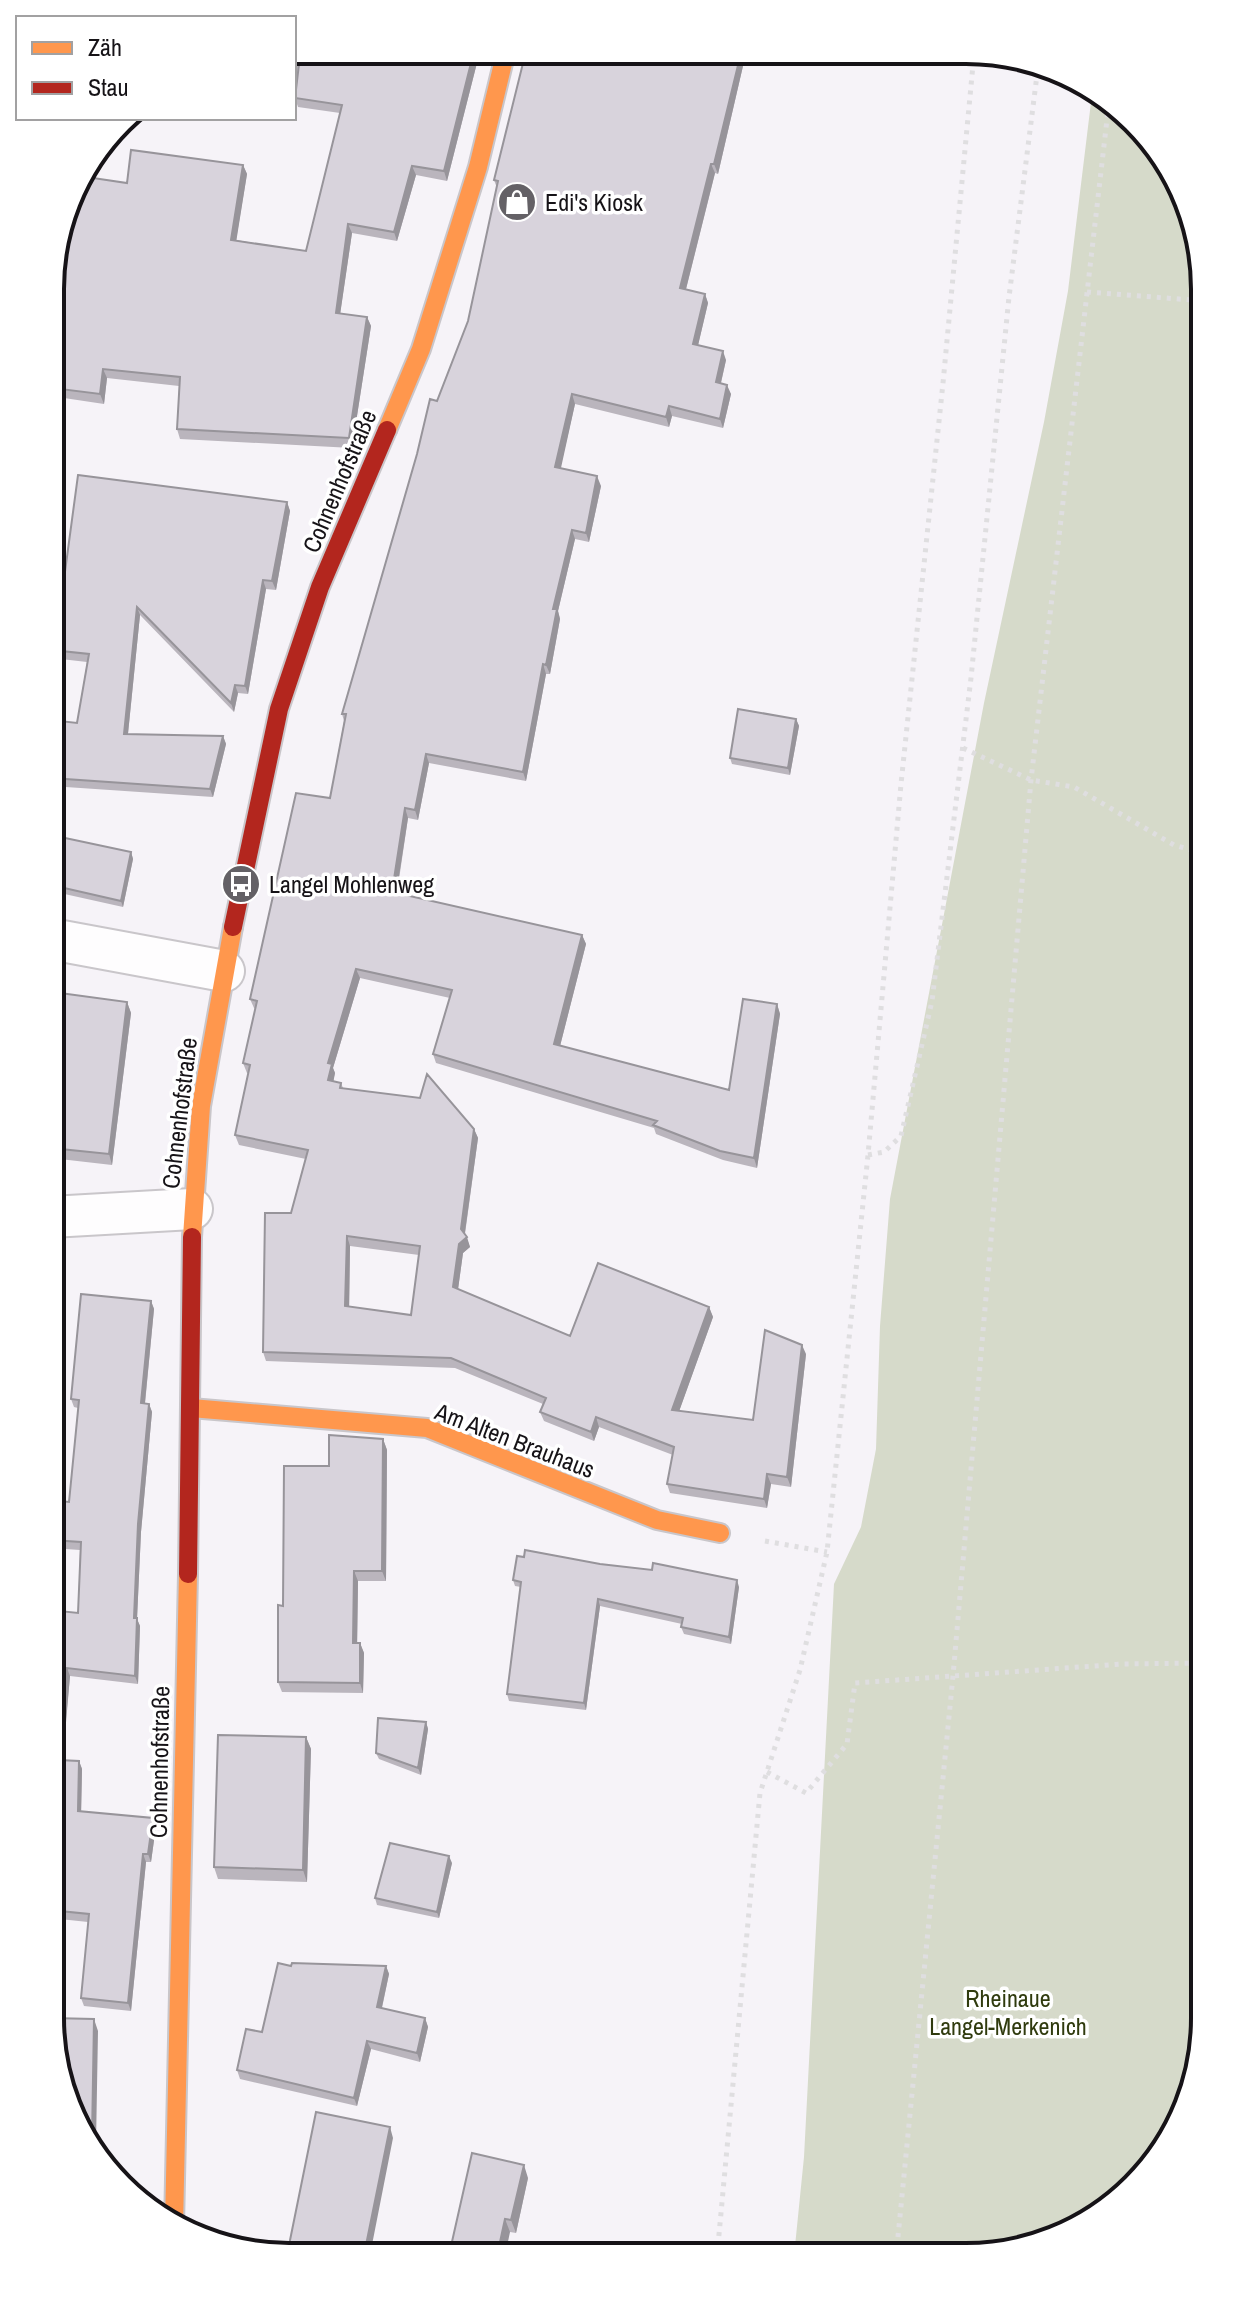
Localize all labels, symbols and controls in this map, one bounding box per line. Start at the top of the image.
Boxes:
legend [16,16,296,120]
text: Zäh [88,31,122,63]
text: Stau [88,71,129,103]
shop icon: Edi's Kiosk [496,181,538,223]
place label: Edi's Kiosk [545,186,643,218]
street label: Cohnenhofstraße [295,405,383,557]
bus stop icon: Langel Mohlenweg [220,863,262,905]
place label: Langel Mohlenweg [269,868,434,900]
street label: Cohnenhofstraße [154,1036,204,1190]
street label: Am Alten Brauhaus [430,1395,599,1485]
street label: Cohnenhofstraße [142,1686,176,1838]
park label: Rheinaue Langel-Merkenich [929,1982,1087,2042]

